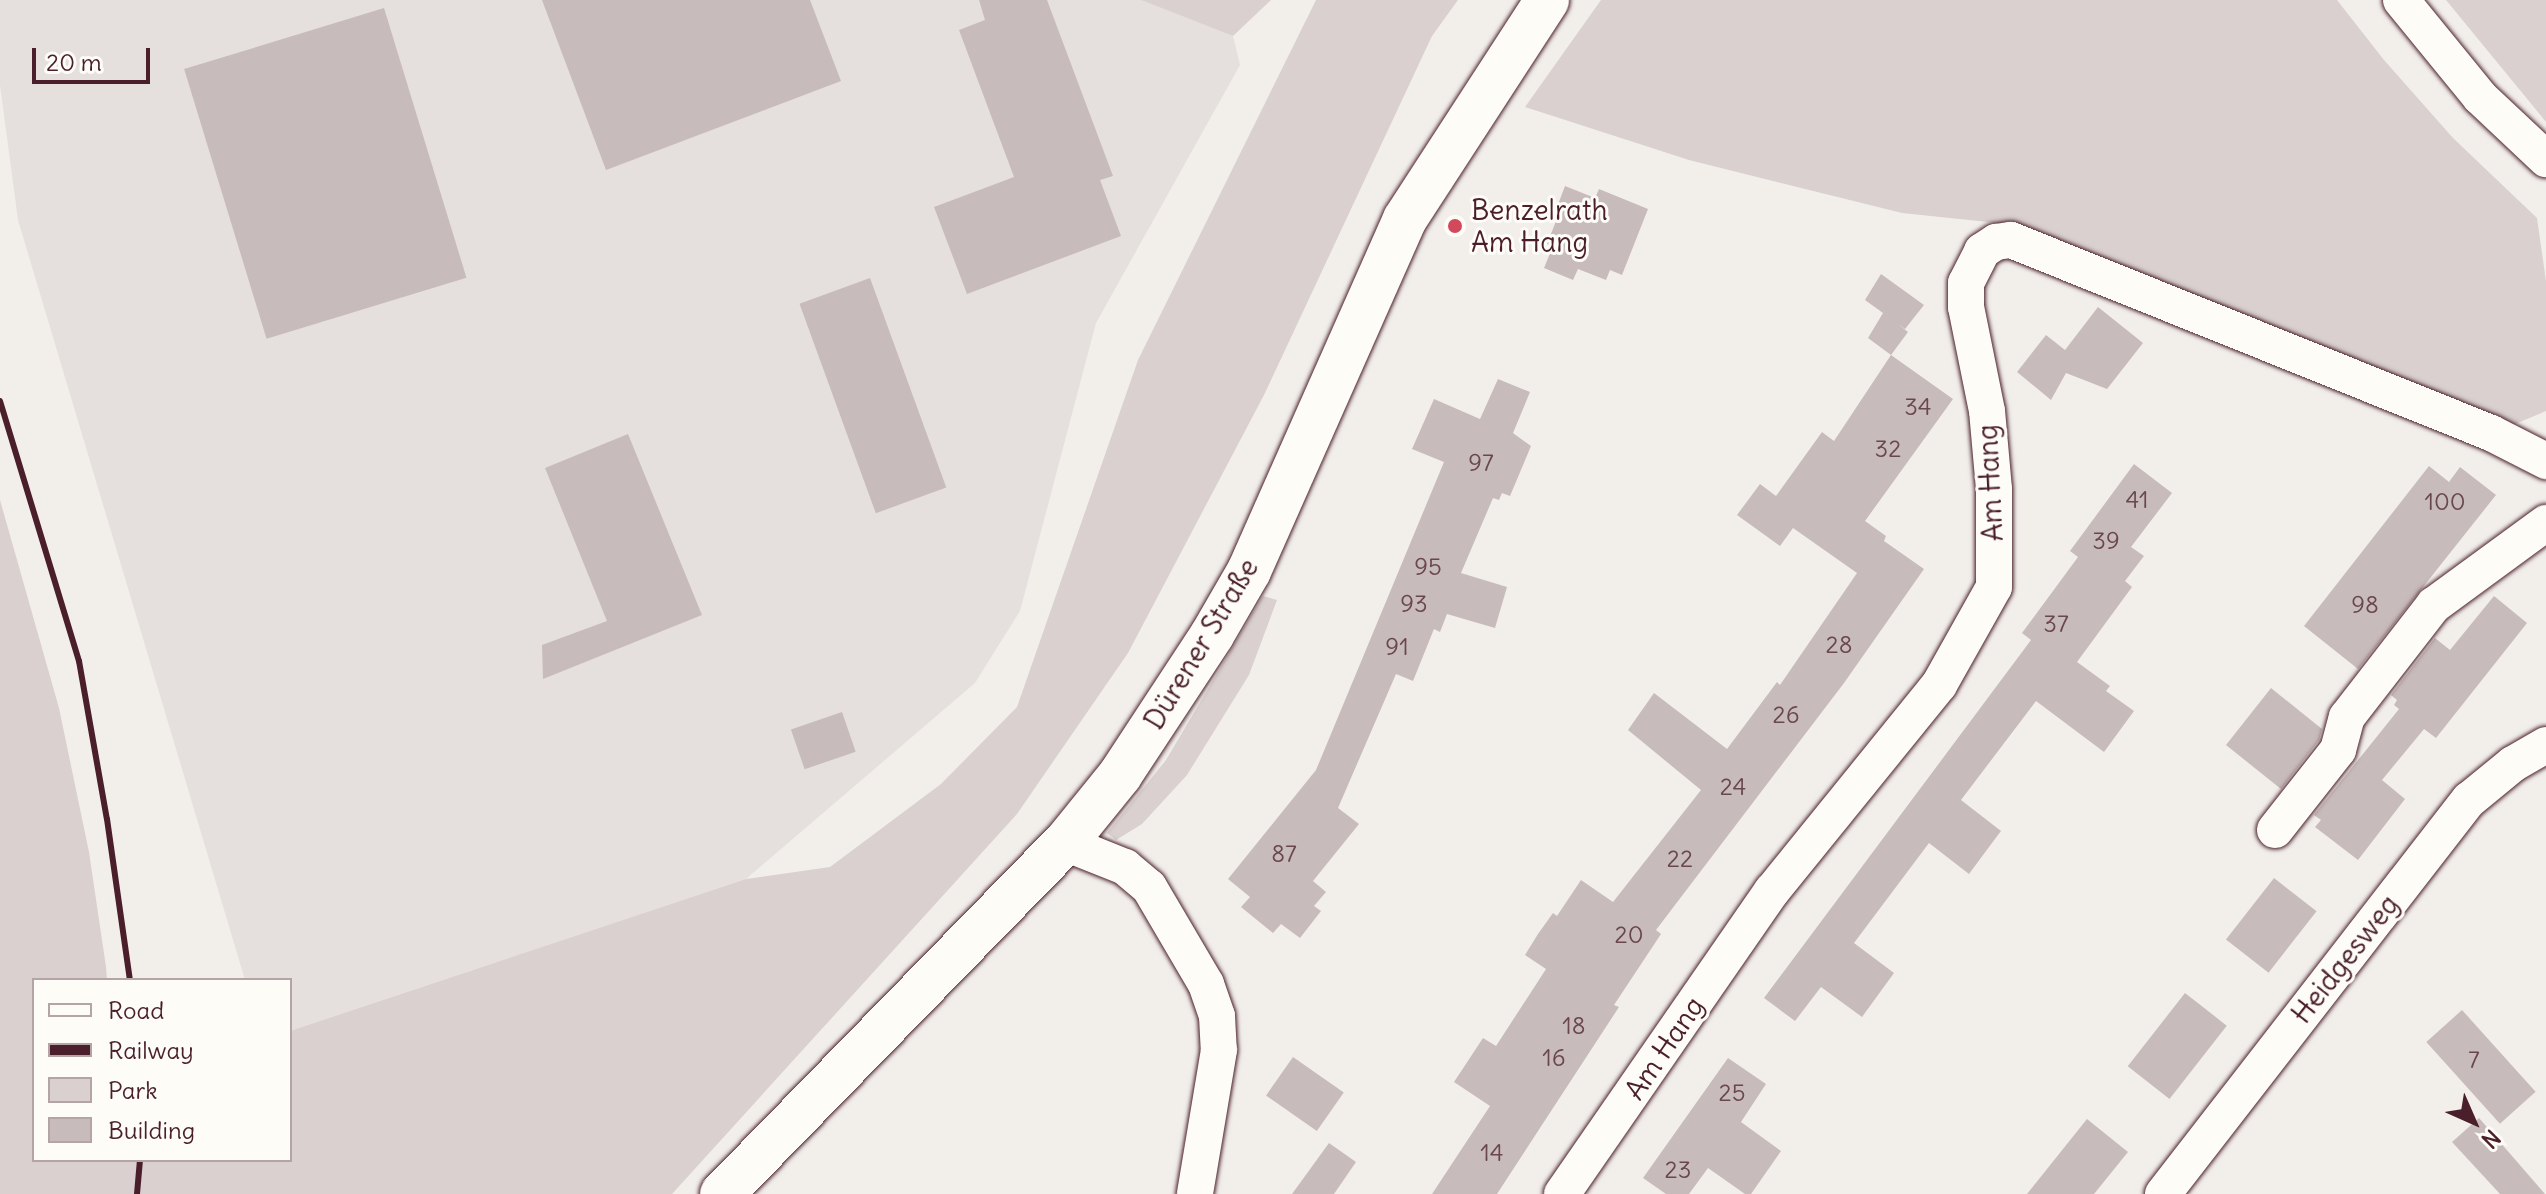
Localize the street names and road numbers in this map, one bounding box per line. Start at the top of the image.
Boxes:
street label: Am Hang [1970,424,2010,542]
street label: Dürener Straße [1137,553,1265,735]
street label: Heidgesweg [2284,888,2406,1030]
street label: Am Hang [1617,990,1711,1106]

